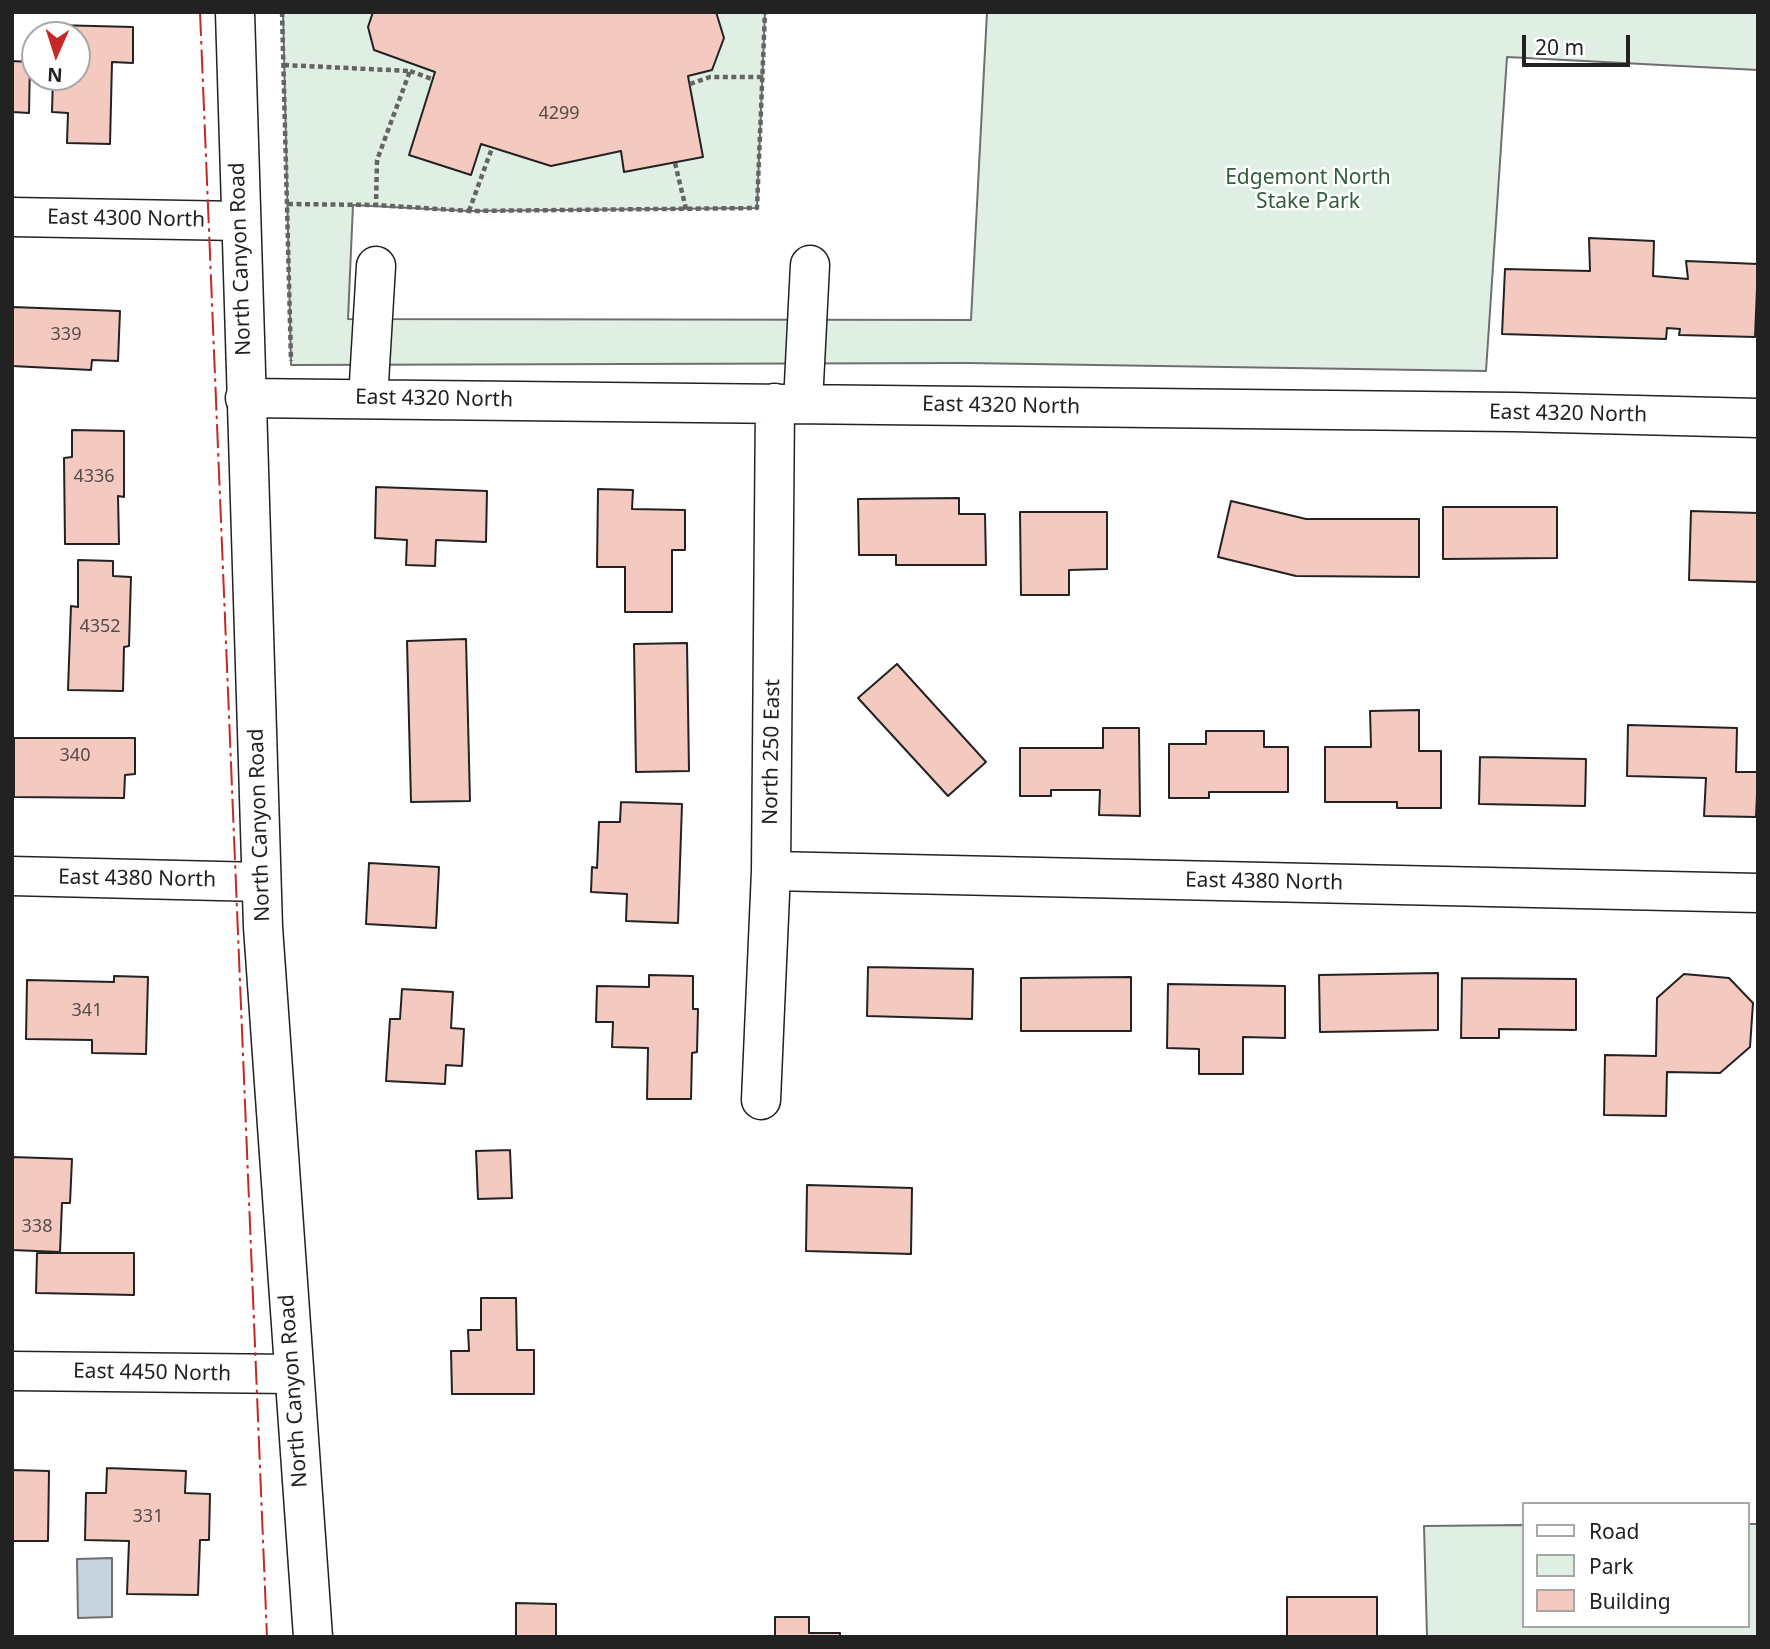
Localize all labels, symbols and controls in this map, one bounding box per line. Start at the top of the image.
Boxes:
north arrow [21,21,91,91]
scale bar [1525,21,1634,65]
text: 20 m [1535,33,1584,61]
text: N [47,62,63,88]
house number: 4299 [538,103,580,125]
street label: North Canyon Road [225,162,257,356]
park label: Edgemont North Stake Park [1225,165,1391,215]
street label: East 4300 North [47,205,205,233]
house number: 339 [51,324,81,346]
street label: East 4320 North [355,385,513,413]
street label: East 4320 North [922,392,1080,420]
street label: East 4320 North [1489,400,1647,428]
house number: 4336 [73,466,115,488]
house number: 4352 [79,616,121,638]
street label: North 250 East [758,679,786,825]
street label: North Canyon Road [244,728,276,922]
house number: 340 [60,745,90,767]
street label: East 4380 North [58,865,216,893]
street label: East 4380 North [1185,868,1343,896]
house number: 341 [72,1000,102,1022]
house number: 338 [22,1216,52,1238]
street label: North Canyon Road [275,1294,313,1488]
street label: East 4450 North [73,1359,231,1387]
legend [1522,1502,1749,1628]
house number: 331 [133,1506,163,1528]
text: Road [1589,1517,1639,1545]
text: Park [1589,1552,1633,1580]
text: Building [1589,1587,1671,1615]

